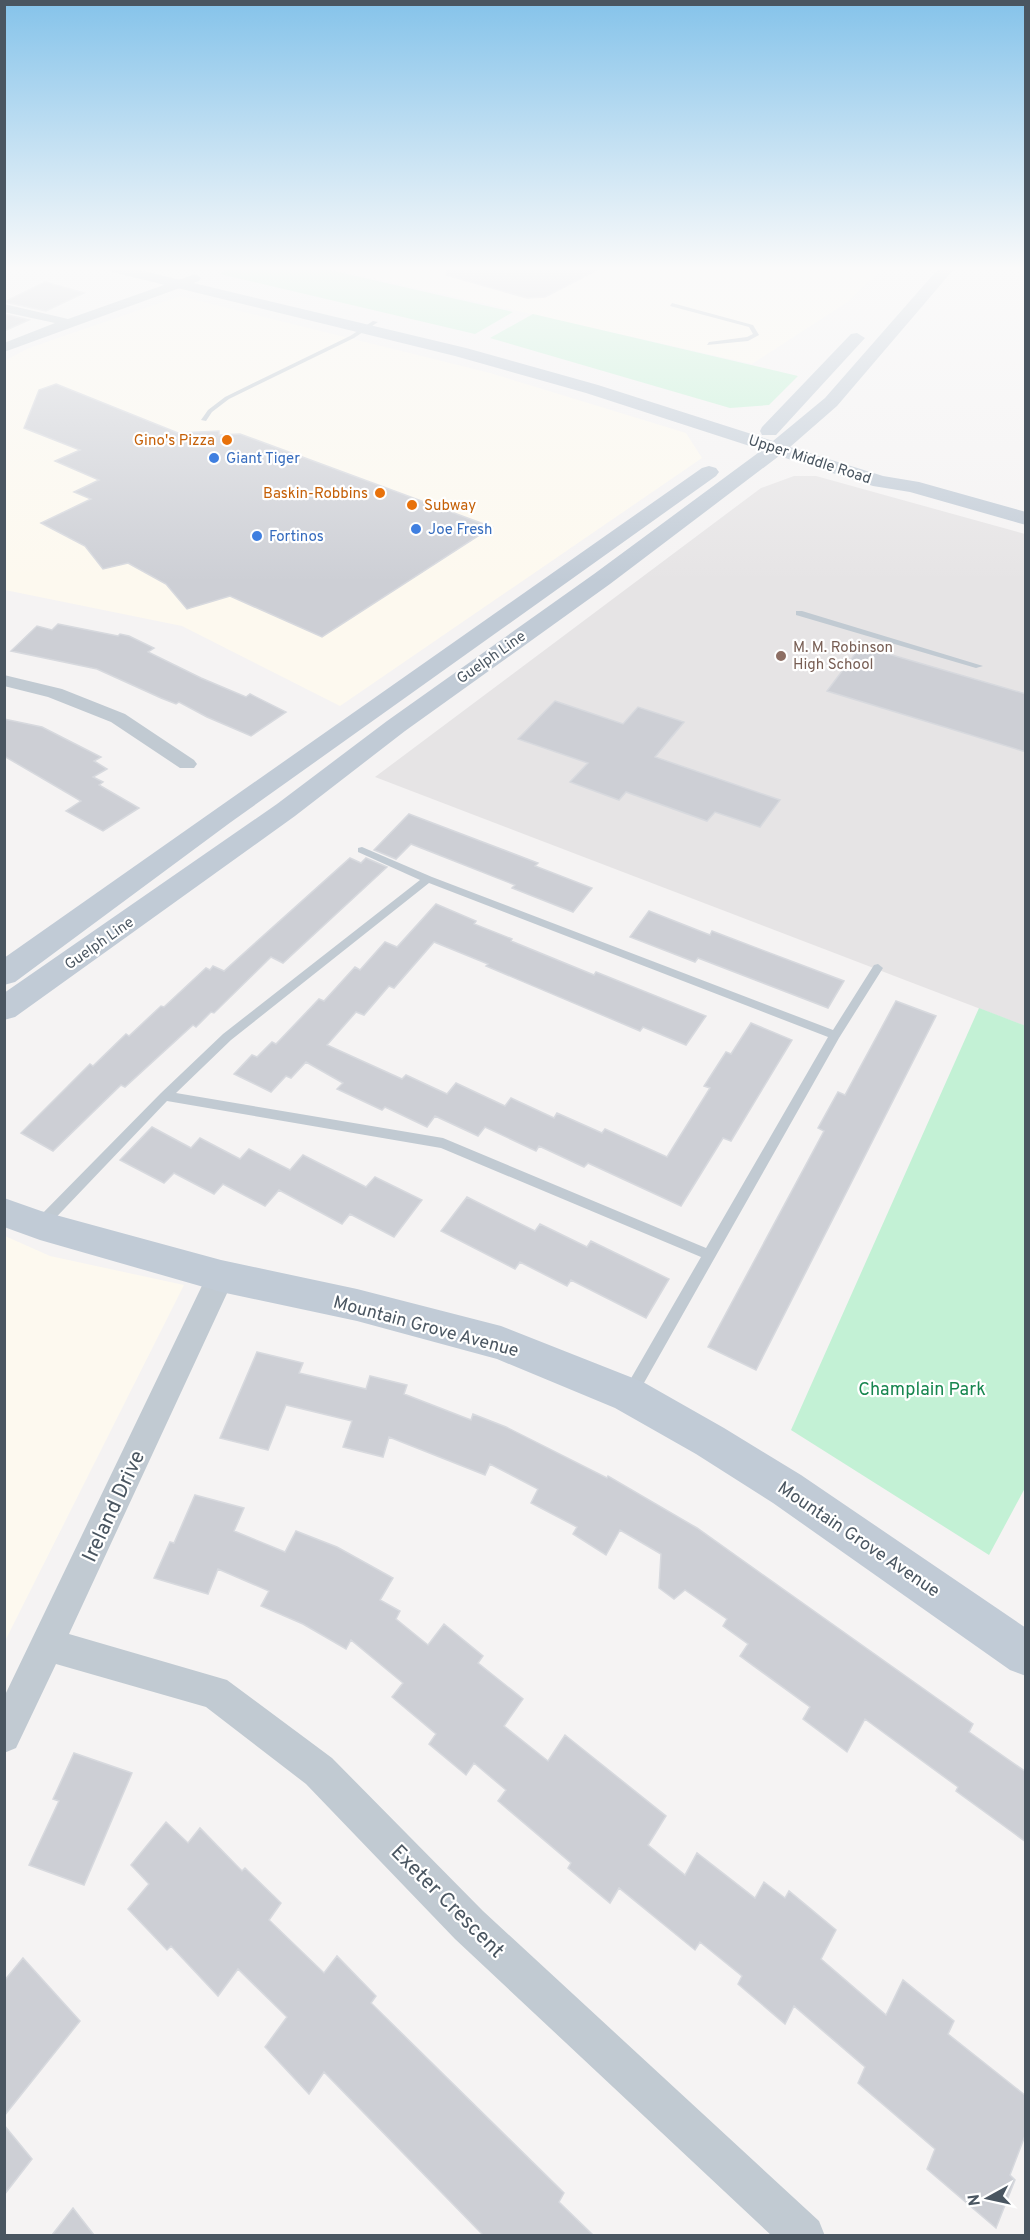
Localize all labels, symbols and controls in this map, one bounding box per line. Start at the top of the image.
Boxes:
place label: Gino's Pizza [134,432,215,451]
street label: Upper Middle Road [746,432,873,489]
marker: Gino's Pizza [220,433,234,447]
place label: Giant Tiger [226,450,300,469]
marker: Giant Tiger [207,451,221,465]
place label: Baskin-Robbins [263,485,368,504]
marker: Baskin-Robbins [373,486,387,500]
place label: Subway [424,497,476,516]
marker: Subway [405,498,419,512]
place label: Joe Fresh [428,521,493,540]
marker: Joe Fresh [409,522,423,536]
place label: Fortinos [269,528,324,547]
marker: Fortinos [250,529,264,543]
street label: Guelph Line [454,627,530,689]
place label: M. M. Robinson High School [793,639,893,675]
marker: M. M. Robinson High School [774,649,788,663]
street label: Guelph Line [62,913,138,975]
street label: Mountain Grove Avenue [330,1292,521,1363]
park label: Champlain Park [858,1379,986,1402]
street label: Ireland Drive [77,1446,152,1567]
street label: Mountain Grove Avenue [773,1477,944,1603]
street label: Exeter Crescent [384,1840,509,1965]
north arrow [958,2168,1018,2228]
text: N [964,2193,986,2207]

